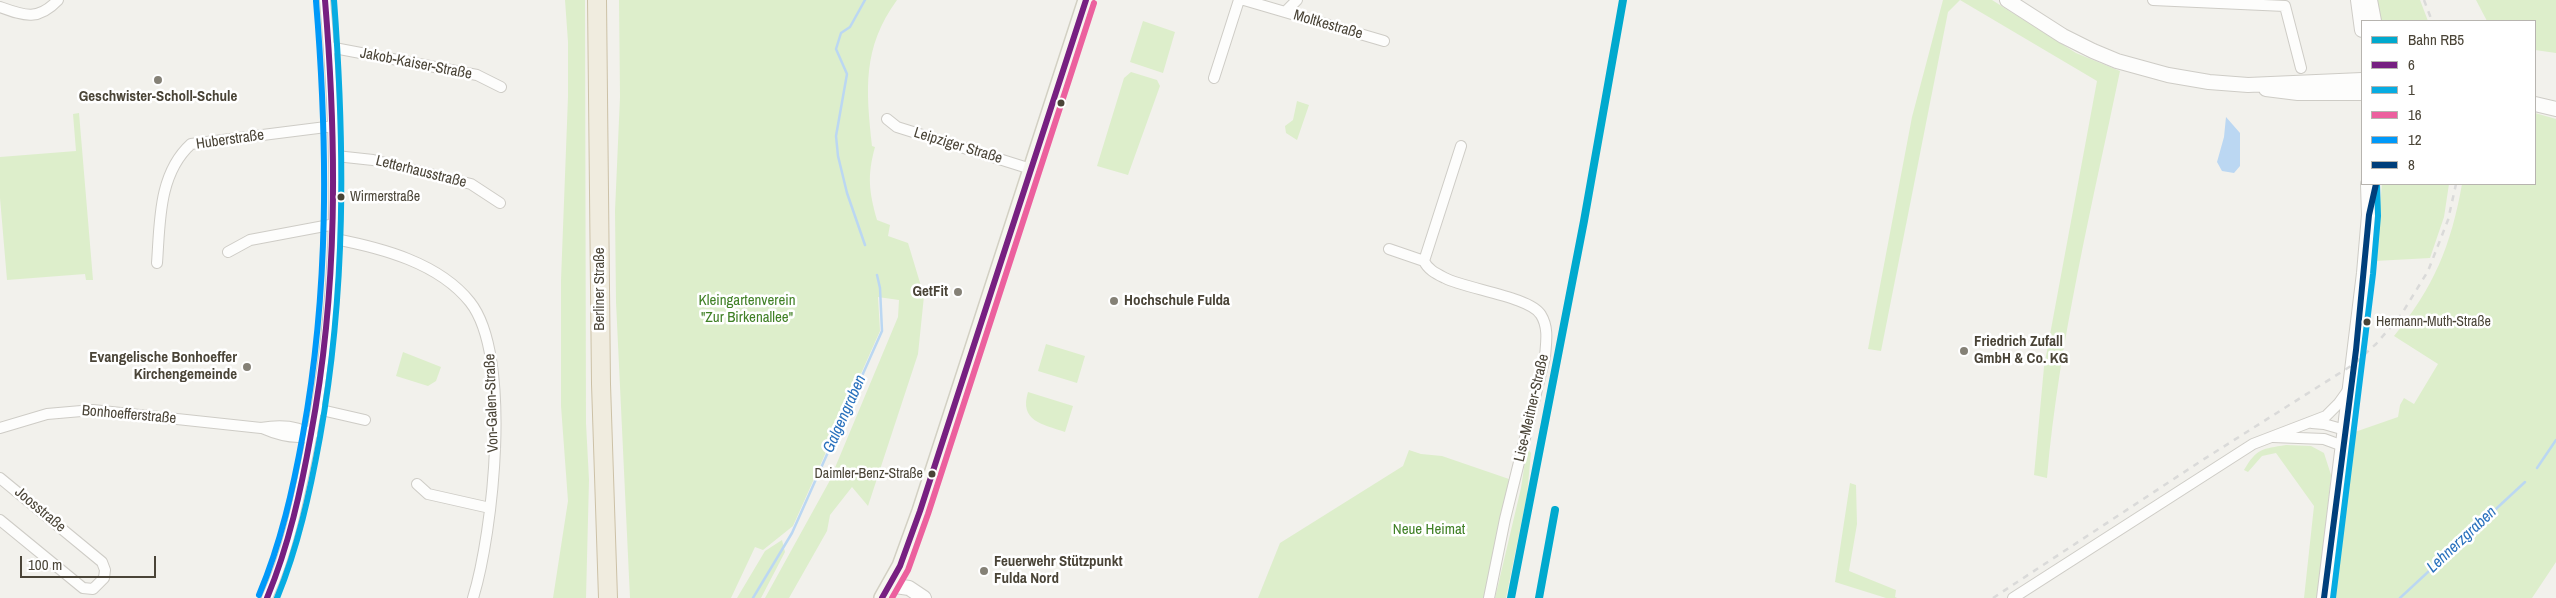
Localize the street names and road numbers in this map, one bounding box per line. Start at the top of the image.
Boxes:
street label: Moltkestraße [1291,7,1365,43]
street label: Jakob-Kaiser-Straße [359,44,473,84]
street label: Leipziger Straße [912,124,1004,168]
street label: Huberstraße [195,126,265,154]
street label: Letterhausstraße [374,152,468,192]
street label: Berliner Straße [591,247,609,331]
street label: Lise-Meitner-Straße [1511,352,1553,464]
street label: Von-Galen-Straße [481,353,503,453]
street label: Bonhoefferstraße [81,402,177,428]
street label: Joosstraße [11,484,69,536]

